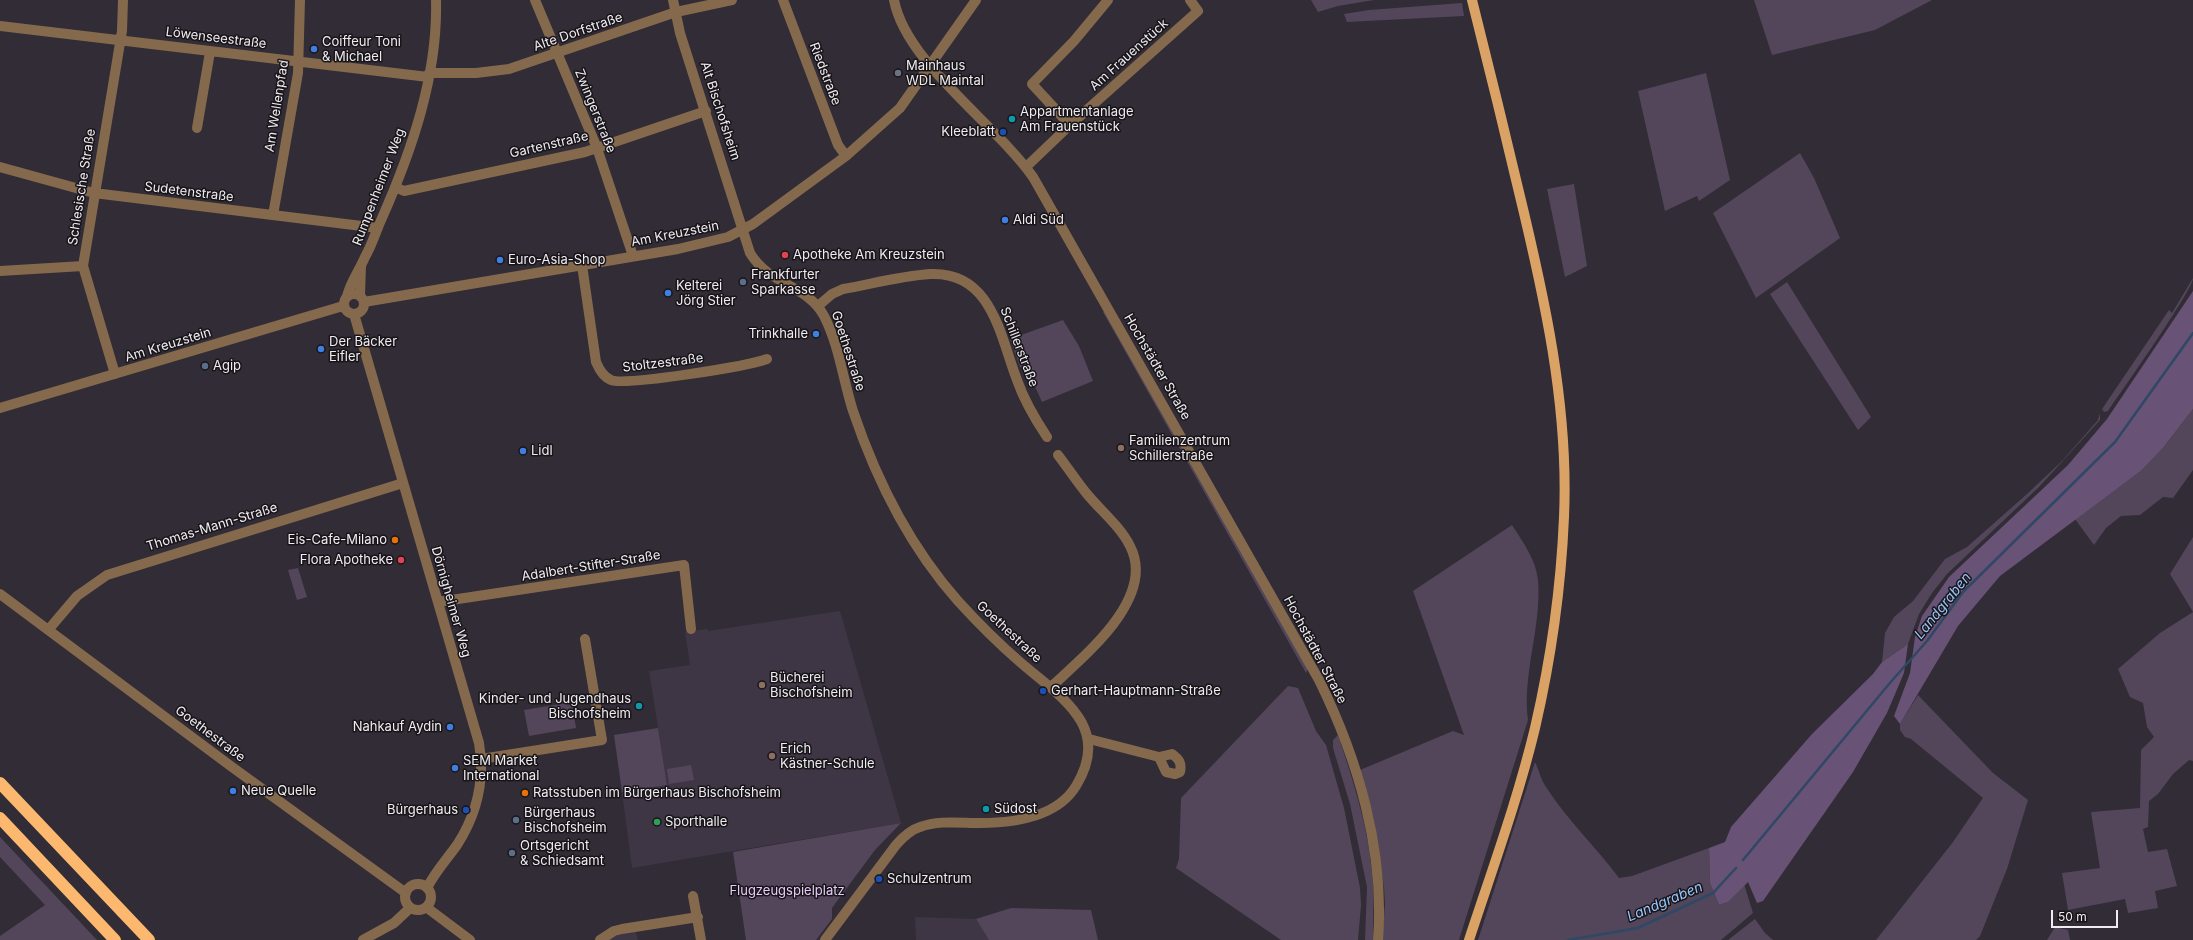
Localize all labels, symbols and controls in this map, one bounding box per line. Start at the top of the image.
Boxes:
street label: Alte Dorfstraße [531,9,625,55]
street label: Am Frauenstück [1087,16,1171,94]
street label: Löwenseestraße [165,24,267,52]
place label: Coiffeur Toni & Michael [322,34,401,65]
street label: Riedstraße [806,40,844,108]
marker: Coiffeur Toni & Michael [309,44,319,54]
place label: Mainhaus WDL Maintal [906,58,984,89]
street label: Am Wellenpfad [262,59,292,153]
street label: Alt Bischofsheim [697,60,743,162]
street label: Zwingerstraße [571,67,619,155]
marker: Mainhaus WDL Maintal [893,68,903,78]
place label: Appartmentanlage Am Frauenstück [1020,104,1134,135]
marker: Appartmentanlage Am Frauenstück [1007,114,1017,124]
place label: Kleeblatt [941,124,995,140]
street label: Rumpenheimer Weg [349,126,409,248]
marker: Kleeblatt [998,127,1008,137]
street label: Schlesische Straße [65,128,99,246]
street label: Gartenstraße [508,128,590,162]
street label: Sudetenstraße [143,179,235,205]
place label: Aldi Süd [1013,212,1064,228]
marker: Aldi Süd [1000,215,1010,225]
street label: Am Kreuzstein [630,218,720,250]
place label: Apotheke Am Kreuzstein [793,247,945,263]
marker: Apotheke Am Kreuzstein [780,250,790,260]
place label: Euro-Asia-Shop [508,252,606,268]
marker: Euro-Asia-Shop [495,255,505,265]
place label: Frankfurter Sparkasse [751,267,819,298]
marker: Frankfurter Sparkasse [738,277,748,287]
place label: Kelterei Jörg Stier [676,278,736,309]
marker: Kelterei Jörg Stier [663,288,673,298]
street label: Schillerstraße [997,305,1041,389]
street label: Goethestraße [828,309,868,393]
street label: Hochstädter Straße [1120,311,1194,423]
street label: Am Kreuzstein [123,324,213,366]
place label: Trinkhalle [748,326,808,342]
marker: Trinkhalle [811,329,821,339]
place label: Der Bäcker Eifler [329,334,397,365]
marker: Der Bäcker Eifler [316,344,326,354]
street label: Stoltzestraße [622,350,704,376]
place label: Agip [213,358,241,374]
marker: Agip [200,361,210,371]
place label: Familienzentrum Schillerstraße [1129,433,1230,464]
place label: Lidl [531,443,553,459]
marker: Familienzentrum Schillerstraße [1116,443,1126,453]
marker: Lidl [518,446,528,456]
street label: Thomas-Mann-Straße [145,500,279,554]
place label: Eis-Cafe-Milano [288,532,387,548]
marker: Eis-Cafe-Milano [390,535,400,545]
street label: Dörnigheimer Weg [428,545,474,659]
street label: Adalbert-Stifter-Straße [520,547,662,585]
place label: Flora Apotheke [300,552,393,568]
marker: Flora Apotheke [396,555,406,565]
water label: Landgraben [1911,569,1975,643]
street label: Hochstädter Straße [1280,593,1350,707]
street label: Goethestraße [973,598,1045,666]
place label: Bücherei Bischofsheim [770,670,853,701]
marker: Bücherei Bischofsheim [757,680,767,690]
place label: Gerhart-Hauptmann-Straße [1051,683,1221,699]
marker: Gerhart-Hauptmann-Straße [1038,686,1048,696]
place label: Kinder- und Jugendhaus Bischofsheim [479,691,631,722]
marker: Kinder- und Jugendhaus Bischofsheim [634,701,644,711]
street label: Goethestraße [172,703,248,765]
place label: Nahkauf Aydin [353,719,442,735]
marker: Nahkauf Aydin [445,722,455,732]
place label: Erich Kästner-Schule [780,741,875,772]
marker: Erich Kästner-Schule [767,751,777,761]
place label: SEM Market International [463,753,539,784]
marker: SEM Market International [450,763,460,773]
place label: Neue Quelle [241,783,316,799]
place label: Ratsstuben im Bürgerhaus Bischofsheim [533,785,781,801]
marker: Neue Quelle [228,786,238,796]
marker: Ratsstuben im Bürgerhaus Bischofsheim [520,788,530,798]
place label: Südost [994,801,1037,817]
place label: Bürgerhaus [387,802,458,818]
marker: Südost [981,804,991,814]
marker: Bürgerhaus [461,805,471,815]
place label: Bürgerhaus Bischofsheim [524,805,607,836]
place label: Sporthalle [665,814,727,830]
marker: Bürgerhaus Bischofsheim [511,815,521,825]
marker: Sporthalle [652,817,662,827]
place label: Ortsgericht & Schiedsamt [520,838,604,869]
marker: Ortsgericht & Schiedsamt [507,848,517,858]
place label: Schulzentrum [887,871,972,887]
marker: Schulzentrum [874,874,884,884]
water label: Landgraben [1625,879,1705,925]
park label: Flugzeugspielplatz [729,883,845,899]
scale bar [2053,902,2120,928]
text: 50 m [2058,909,2087,924]

